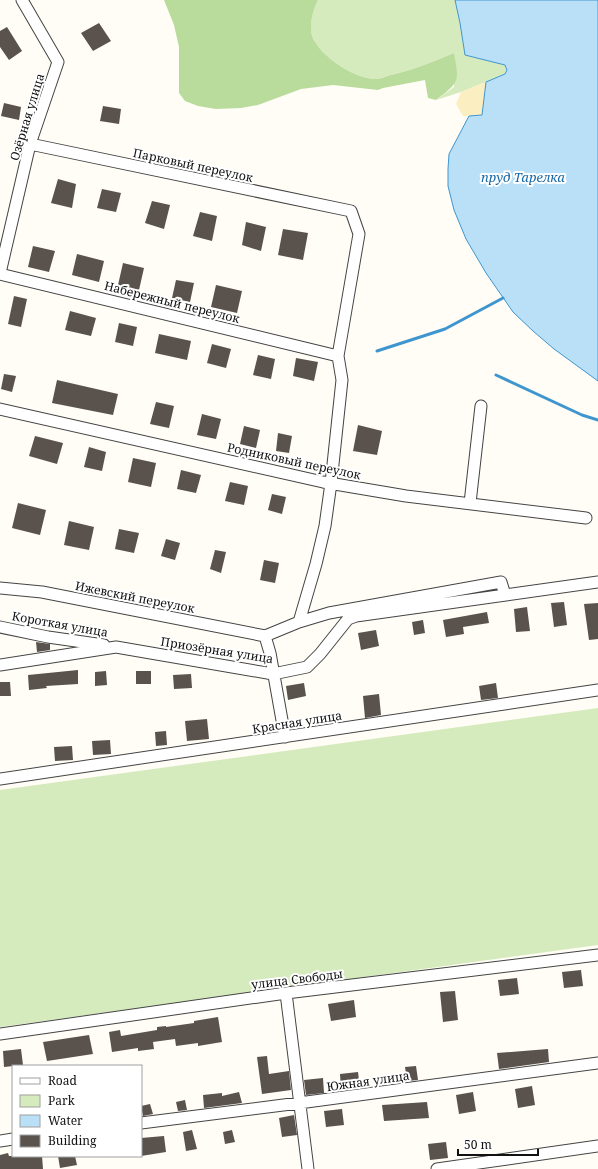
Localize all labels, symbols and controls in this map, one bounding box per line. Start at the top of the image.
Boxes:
street label: Озёрная улица [6,71,48,163]
street label: Парковый переулок [131,144,255,186]
water label: пруд Тарелка [481,168,566,186]
street label: Набережный переулок [102,277,242,327]
street label: Родниковый переулок [226,439,363,484]
street label: Ижевский переулок [74,577,197,617]
street label: Короткая улица [11,607,110,641]
street label: Приозёрная улица [159,633,275,667]
street label: Красная улица [251,706,343,737]
street label: улица Свободы [250,965,344,993]
legend [12,1065,142,1157]
street label: Южная улица [325,1067,411,1095]
text: Road [48,1072,78,1089]
text: Park [48,1092,76,1109]
text: Water [48,1112,83,1129]
scale bar [458,1131,538,1157]
text: Building [48,1132,97,1149]
text: 50 m [464,1136,492,1153]

